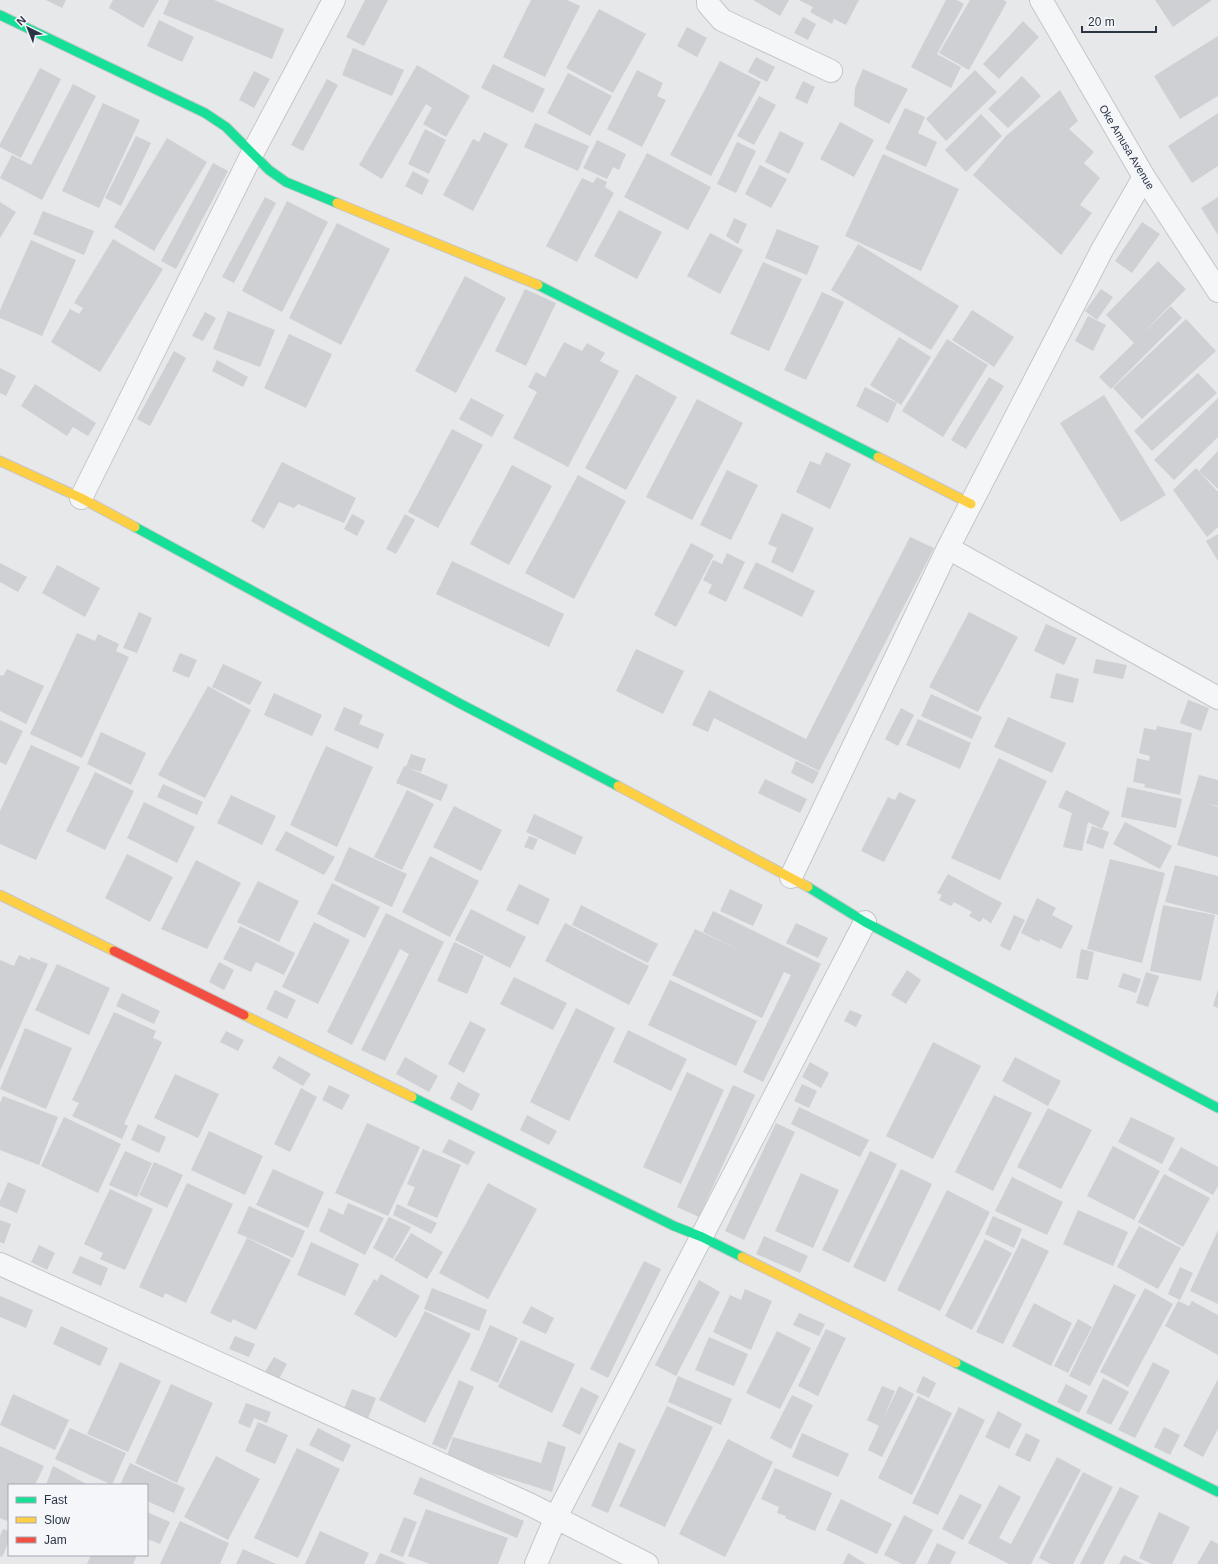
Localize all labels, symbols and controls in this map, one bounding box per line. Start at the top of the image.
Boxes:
north arrow [8,8,48,48]
scale bar [1082,8,1156,34]
text: N [14,14,28,28]
text: 20 m [1088,15,1115,29]
street label: Oke Amusa Avenue [1097,103,1157,191]
legend [8,1484,148,1556]
text: Fast [44,1493,68,1507]
text: Slow [44,1513,70,1527]
text: Jam [44,1533,67,1547]

